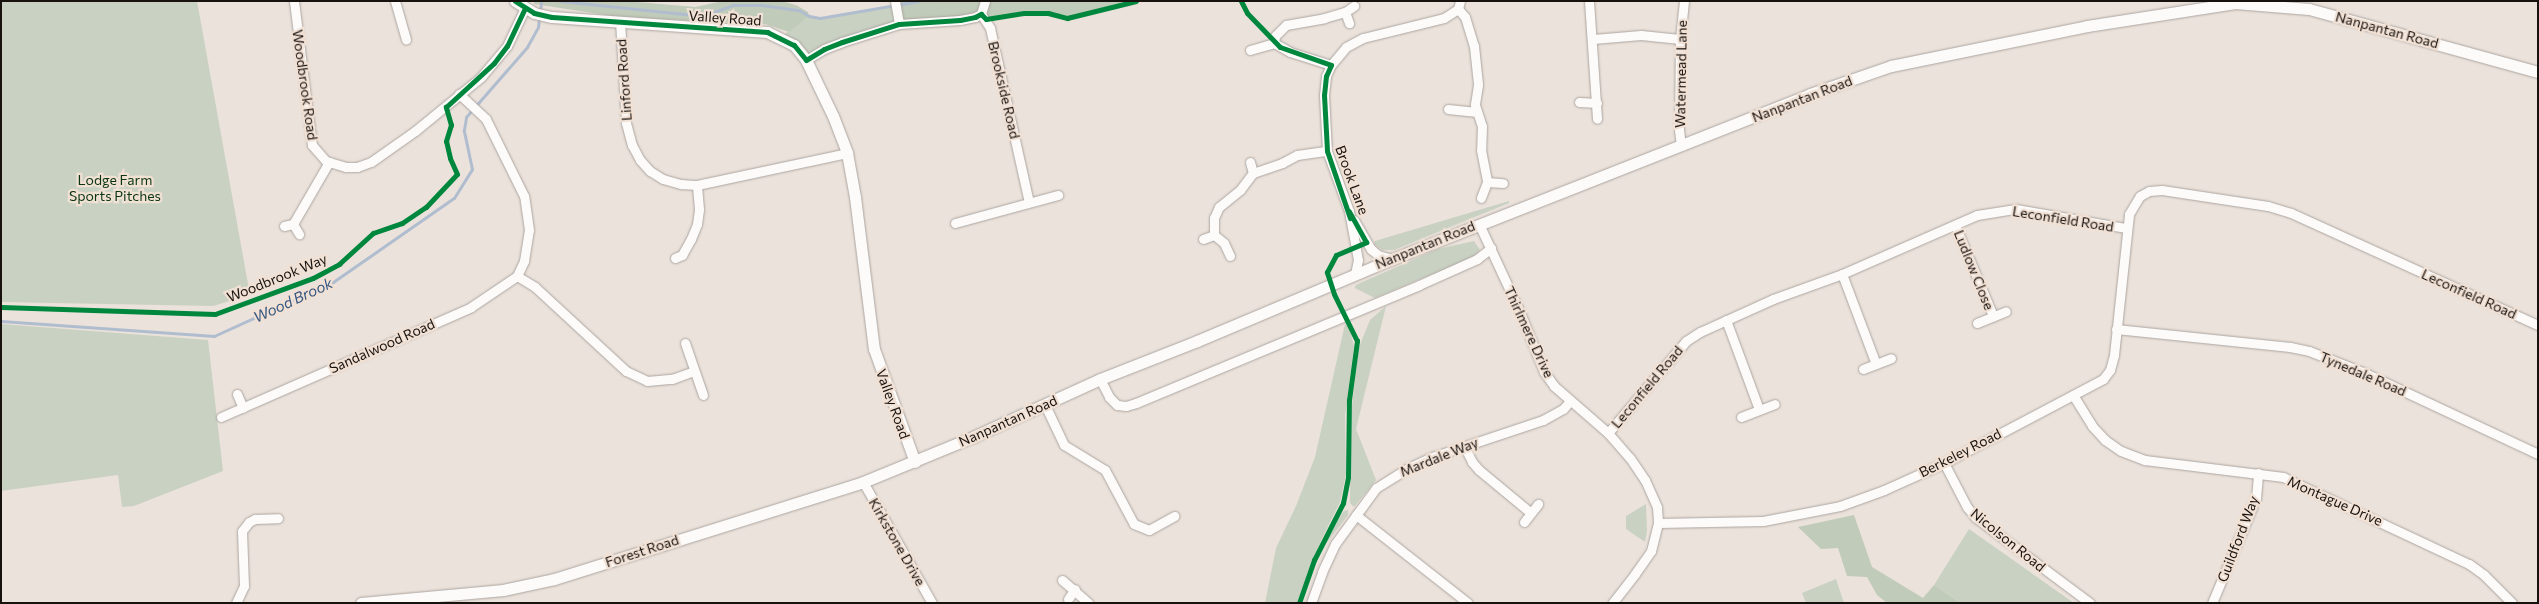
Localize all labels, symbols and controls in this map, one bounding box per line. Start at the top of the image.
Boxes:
street label: Valley Road [688,7,762,29]
street label: Nanpantan Road [2334,8,2440,52]
street label: Watermead Lane [1672,20,1690,128]
street label: Woodbrook Road [289,29,321,141]
street label: Linford Road [613,39,635,121]
street label: Brookside Road [985,40,1023,140]
street label: Nanpantan Road [1750,72,1854,126]
street label: Brook Lane [1332,143,1372,217]
park label: Lodge Farm Sports Pitches [69,172,161,204]
street label: Leconfield Road [2011,203,2115,235]
street label: Nanpantan Road [1373,217,1477,273]
street label: Ludlow Close [1950,228,1998,312]
street label: Woodbrook Way [224,250,330,306]
street label: Leconfield Road [2419,266,2519,322]
water label: Wood Brook [251,274,335,326]
street label: Thirlmere Drive [1501,284,1557,380]
street label: Sandalwood Road [327,315,437,377]
street label: Leconfield Road [1608,342,1686,432]
street label: Tynedale Road [2317,348,2409,400]
street label: Valley Road [873,367,913,441]
street label: Nanpantan Road [956,392,1060,450]
street label: Berkeley Road [1916,425,2004,481]
street label: Mardale Way [1397,434,1481,480]
street label: Montague Drive [2285,473,2385,529]
street label: Guildford Way [2214,494,2262,584]
street label: Kirkstone Drive [865,495,929,589]
street label: Nicolson Road [1967,505,2049,575]
street label: Forest Road [603,531,681,571]

